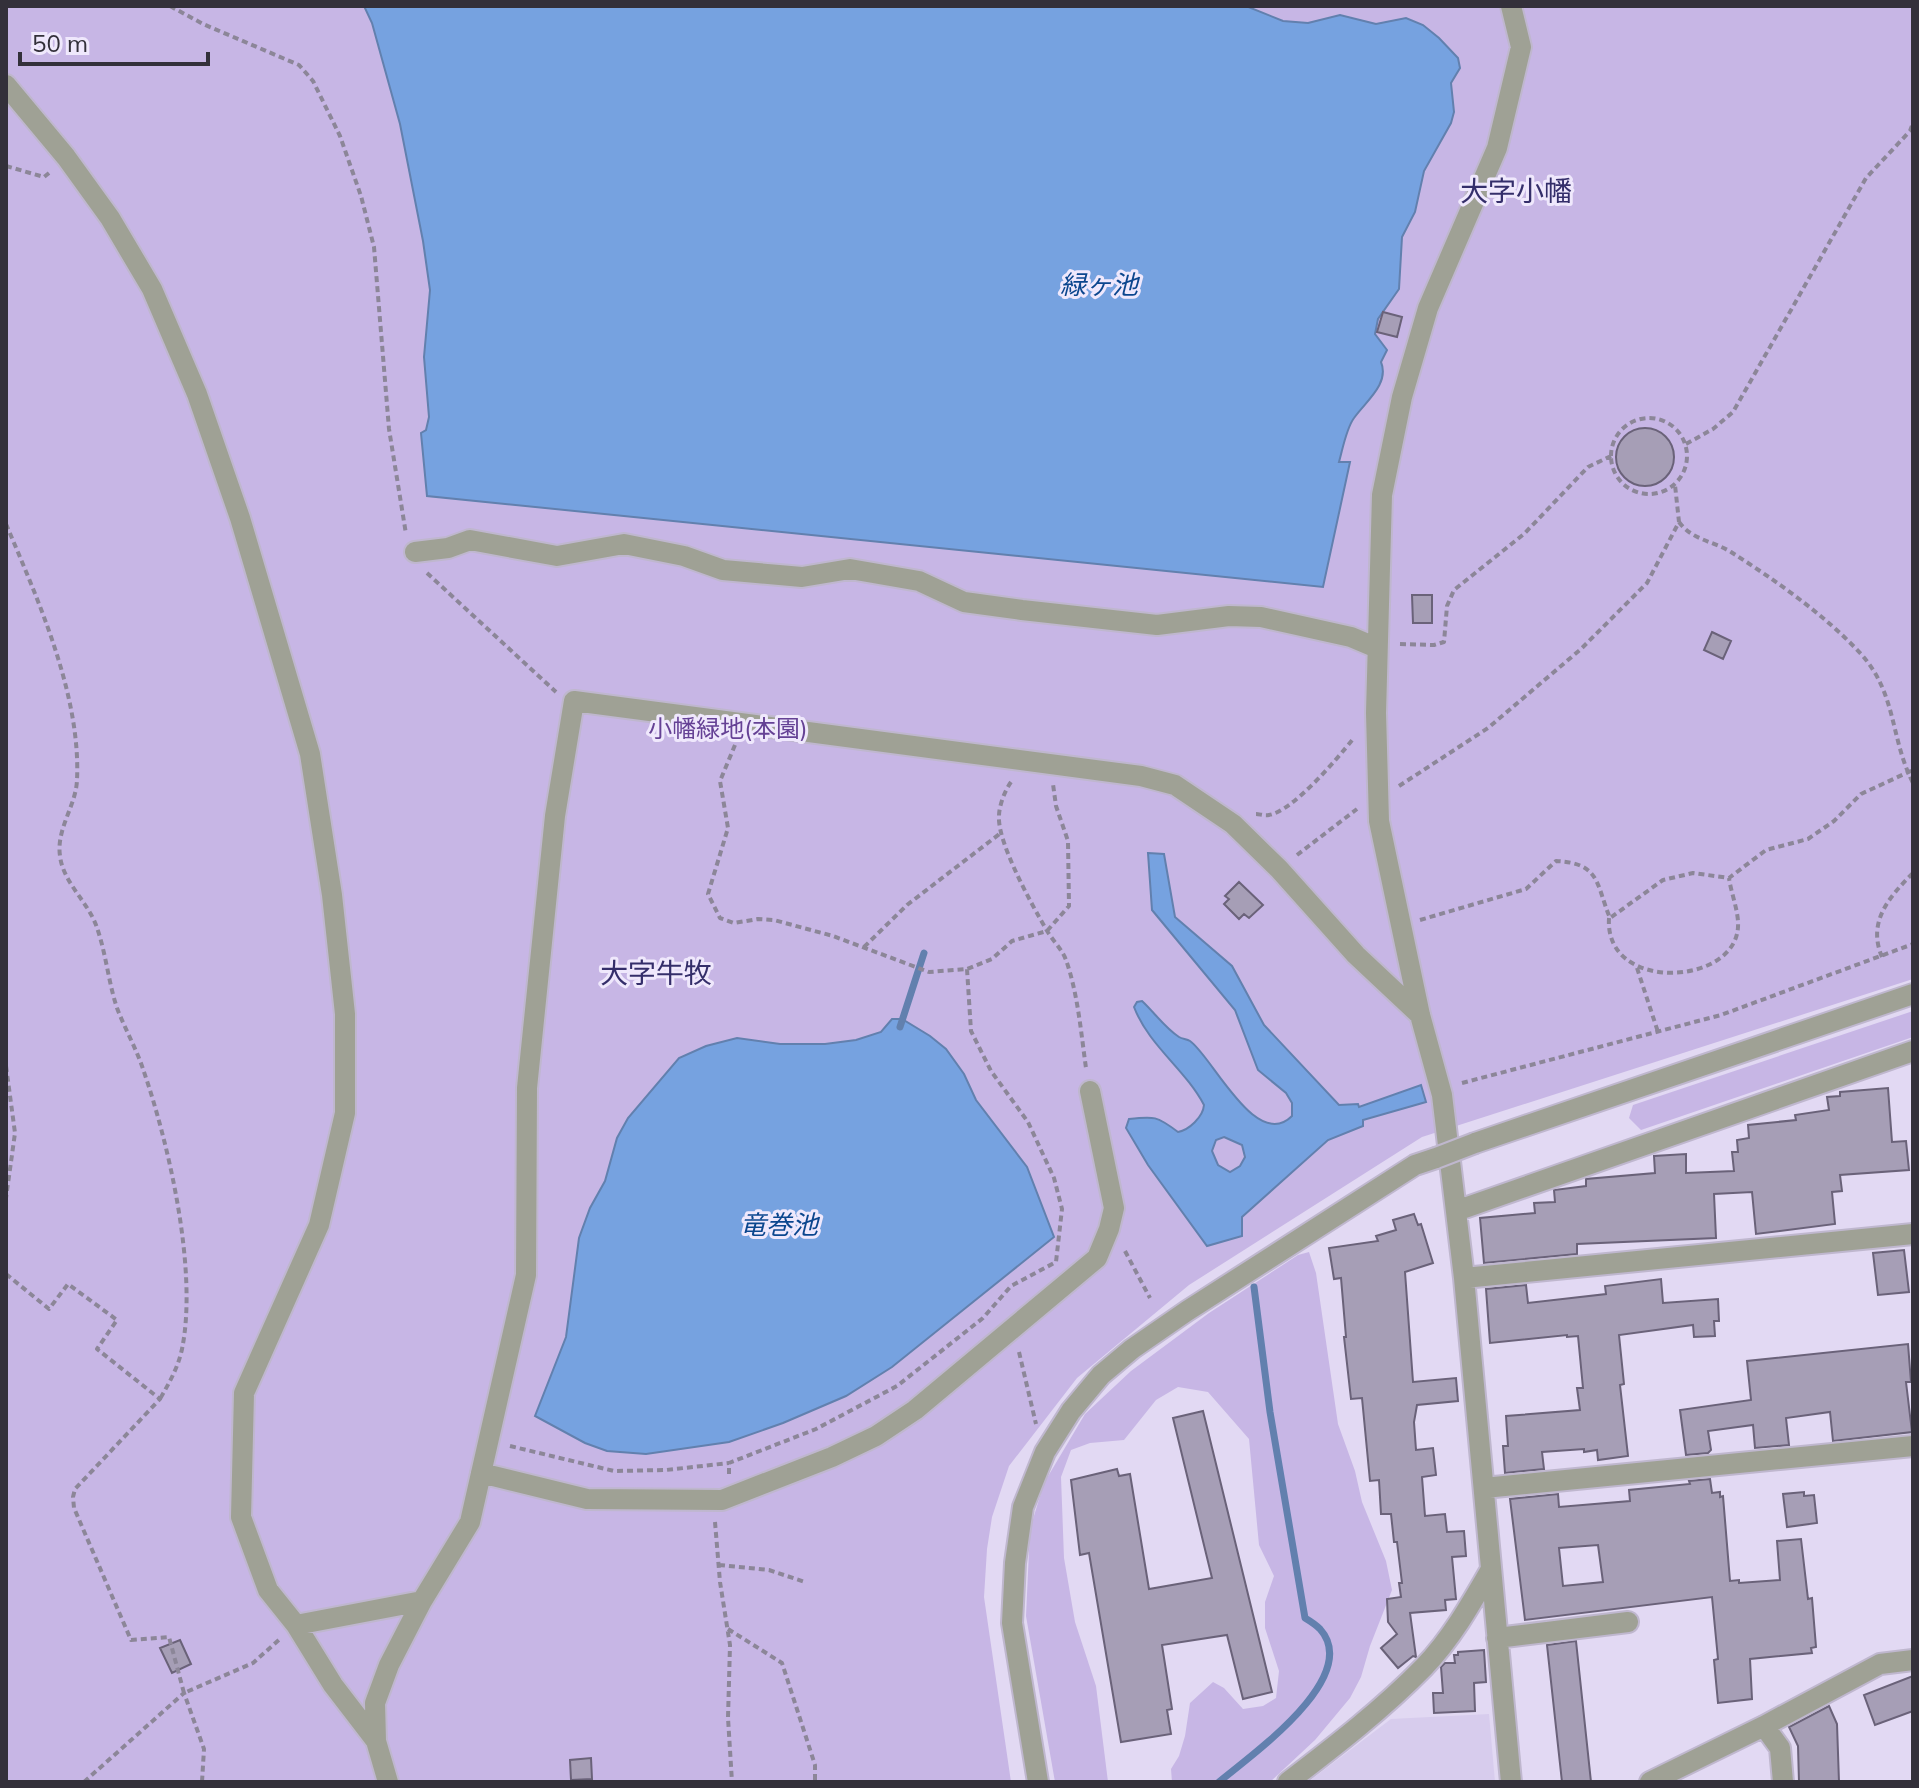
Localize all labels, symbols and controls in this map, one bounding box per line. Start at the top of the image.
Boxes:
scale bar [20,16,208,66]
text: 50 m [32,28,88,58]
district label: 大字小幡 [1460,173,1572,208]
water label: 緑ヶ池 [1060,268,1141,301]
park label: 小幡緑地(本園) [648,713,808,743]
district label: 大字牛牧 [600,955,712,990]
water label: 竜巻池 [740,1208,821,1241]

